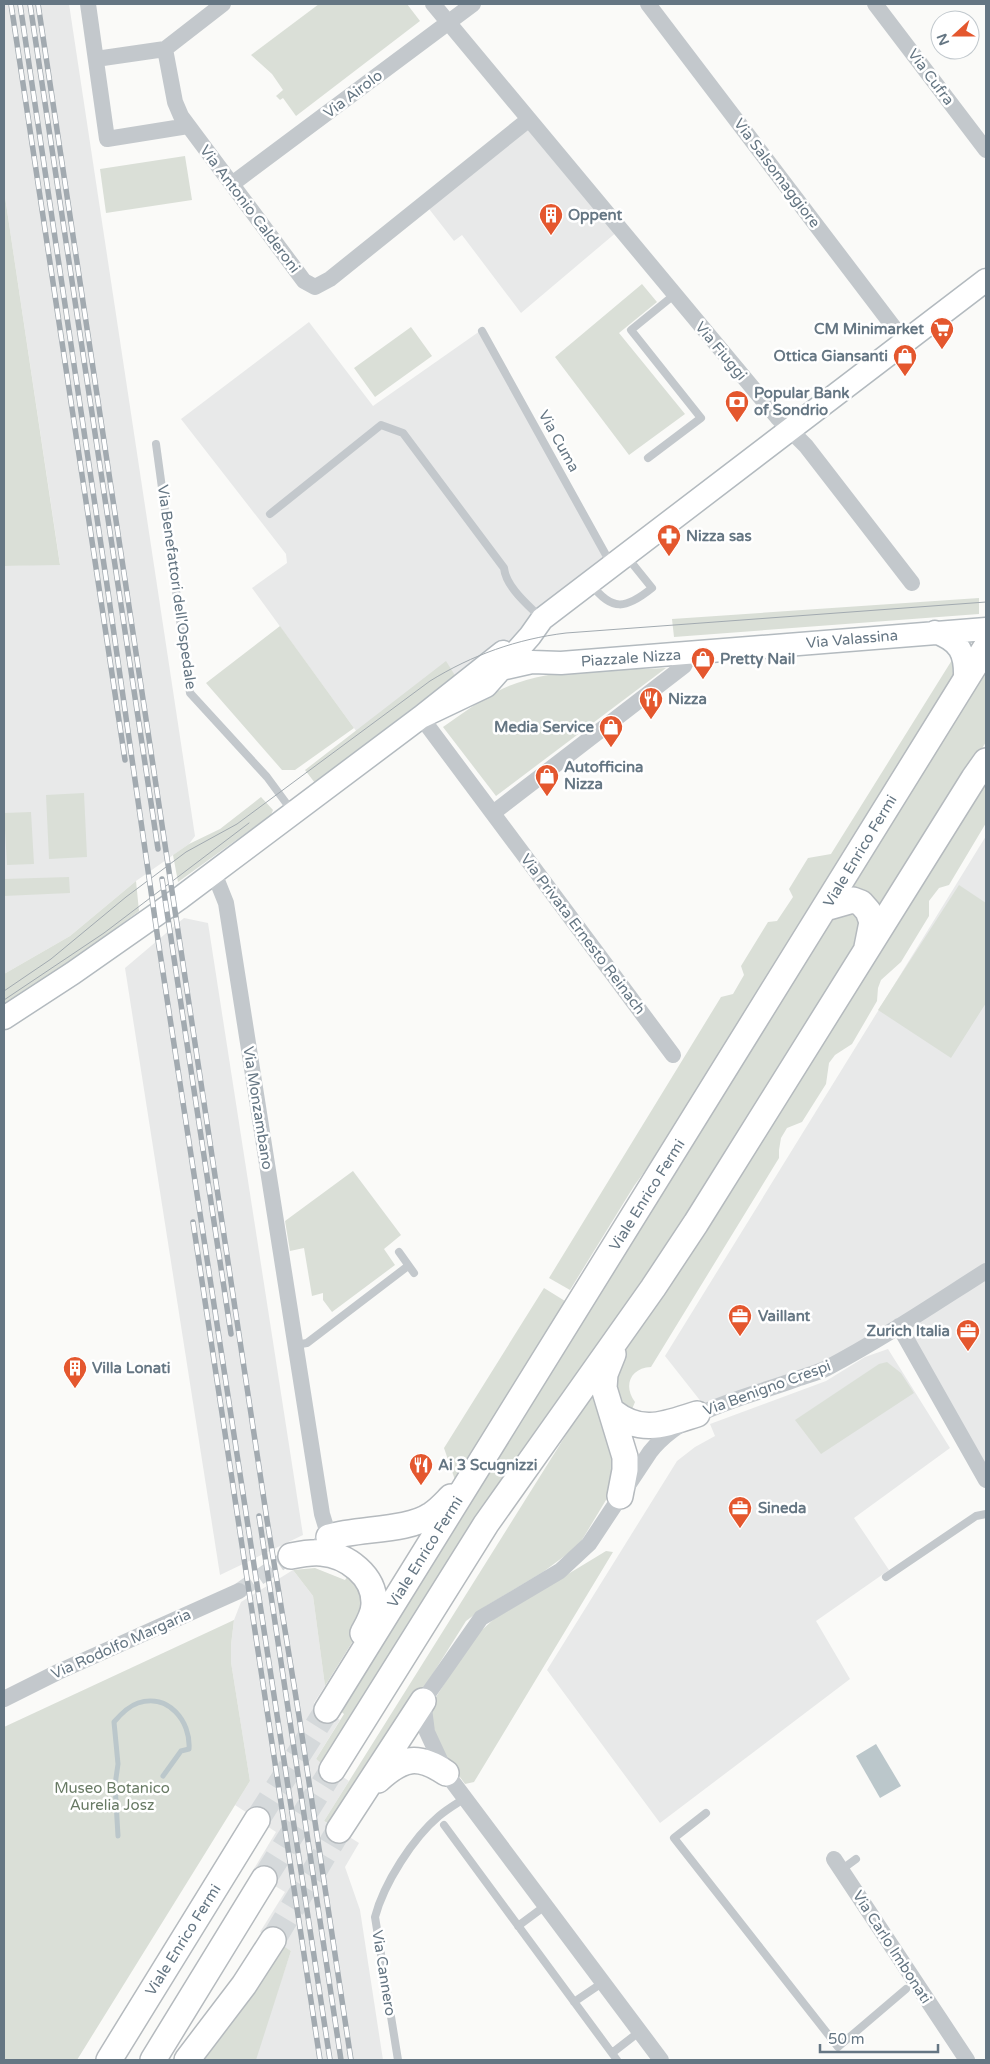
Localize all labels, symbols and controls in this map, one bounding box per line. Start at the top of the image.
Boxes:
north arrow [930,10,980,60]
text: N [933,31,953,48]
street label: Via Cufra [904,45,958,109]
street label: Via Airolo [320,66,386,122]
street label: Via Salsomaggiore [730,115,824,231]
street label: Via Antonio Calderoni [196,142,304,276]
building icon: Oppent [538,202,564,236]
place label: Oppent [568,206,622,225]
supermarket icon: CM Minimarket [929,316,955,350]
street label: Via Fiuggi [691,318,751,384]
place label: CM Minimarket [814,320,924,338]
shop icon: Ottica Giansanti [892,343,918,377]
place label: Ottica Giansanti [774,347,888,365]
place label: Popular Bank of Sondrio [754,384,850,419]
bank icon: Popular Bank of Sondrio [724,389,750,423]
street label: Via Cuma [535,407,583,475]
street label: Via Benefattori dell'Ospedale [154,484,200,690]
pharmacy icon: Nizza sas [656,523,682,557]
place label: Nizza sas [686,527,752,545]
street label: Via Valassina [805,626,899,652]
street label: Piazzale Nizza [580,646,682,670]
shop icon: Pretty Nail [690,646,716,680]
place label: Pretty Nail [720,650,795,669]
restaurant icon: Nizza [638,686,664,720]
place label: Nizza [668,690,707,708]
shop icon: Media Service [598,714,624,748]
place label: Media Service [494,718,595,736]
place label: Autofficina Nizza [564,758,644,793]
shop icon: Autofficina Nizza [534,763,560,797]
street label: Viale Enrico Fermi [819,792,901,910]
street label: Via Privata Ernesto Reinach [517,850,649,1018]
street label: Via Monzambano [239,1045,277,1171]
street label: Viale Enrico Fermi [605,1136,689,1254]
office icon: Vaillant [727,1303,753,1337]
place label: Vaillant [758,1307,811,1325]
office icon: Zurich Italia [955,1318,981,1352]
place label: Zurich Italia [867,1322,950,1340]
building icon: Villa Lonati [62,1355,88,1389]
street label: Via Benigno Crespi [701,1357,833,1419]
place label: Villa Lonati [92,1359,170,1377]
restaurant icon: Ai 3 Scugnizzi [408,1452,434,1486]
place label: Ai 3 Scugnizzi [438,1456,537,1475]
street label: Viale Enrico Fermi [383,1493,467,1611]
office icon: Sineda [727,1495,753,1529]
place label: Sineda [758,1499,806,1517]
street label: Via Rodolfo Margaria [48,1605,194,1683]
park label: Museo Botanico Aurelia Josz [54,1779,170,1814]
street label: Viale Enrico Fermi [141,1881,225,1999]
street label: Via Carlo Imbonati [849,1887,935,2007]
street label: Via Cannero [368,1929,400,2017]
scale bar [820,2022,938,2054]
text: 50 m [828,2030,865,2048]

